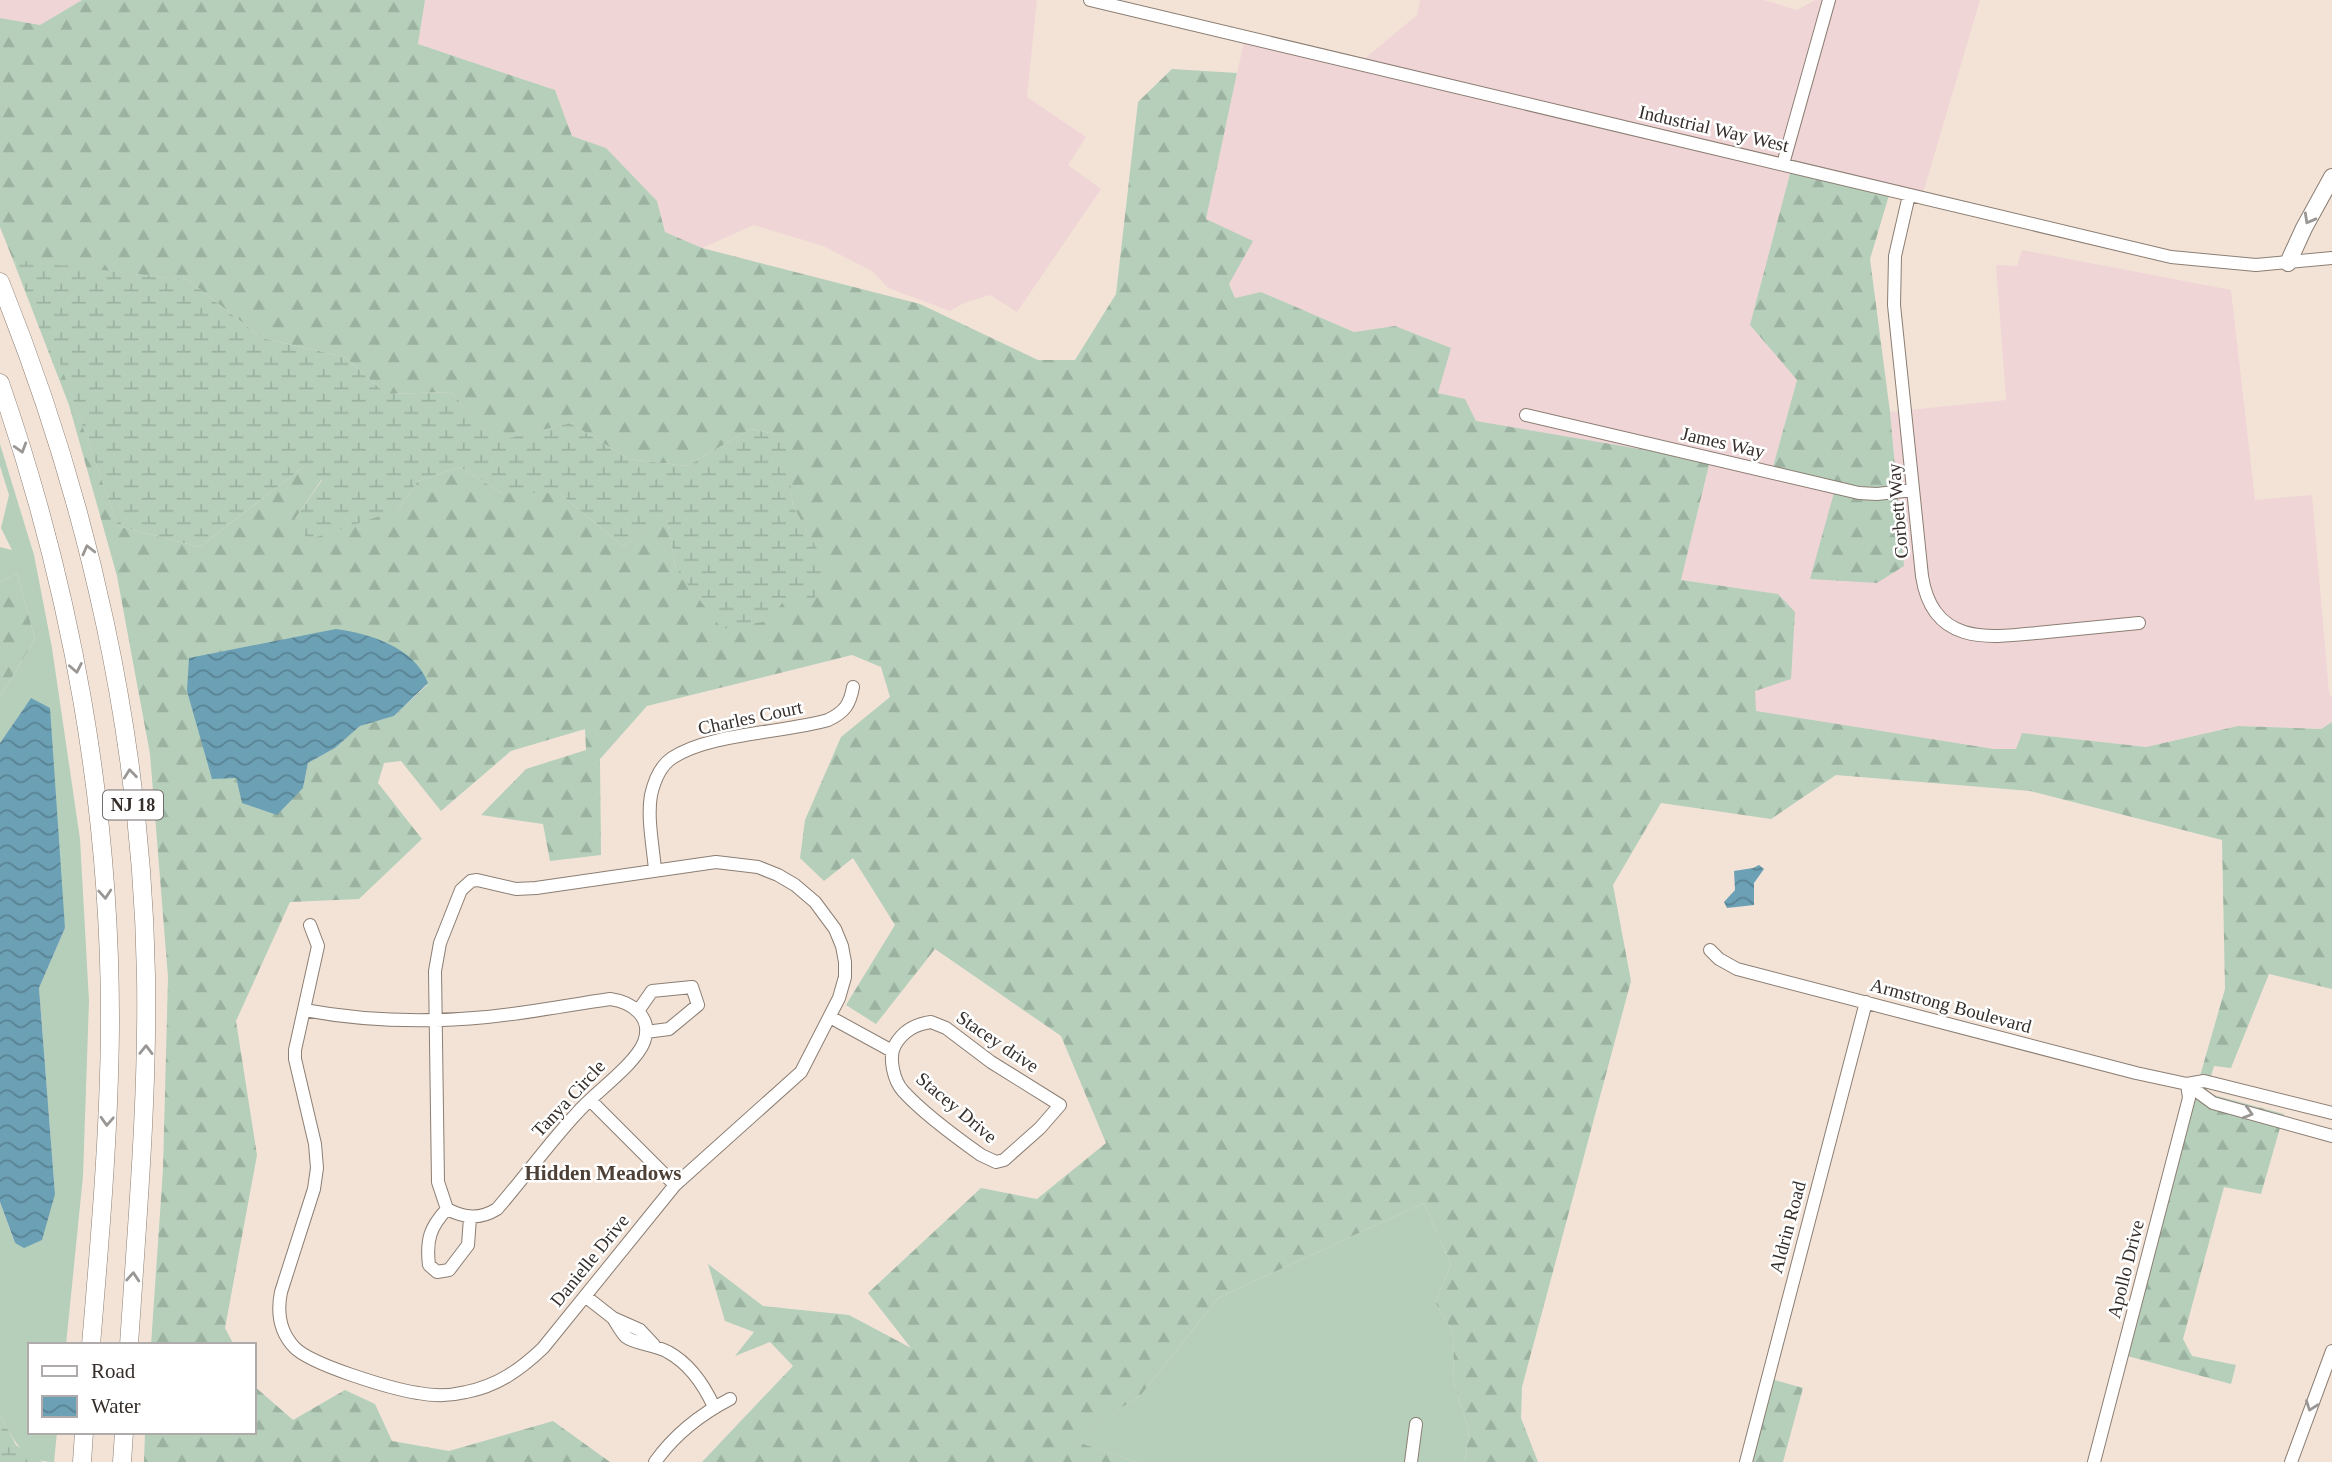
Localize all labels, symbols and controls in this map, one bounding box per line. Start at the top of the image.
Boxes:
street label: Industrial Way West [1637,101,1792,156]
one-way arrow [2303,212,2317,225]
street label: James Way [1679,423,1767,462]
one-way arrow [13,441,27,453]
street label: Corbett Way [1883,462,1912,560]
one-way arrow [82,544,96,556]
one-way arrow [68,662,83,674]
street label: Charles Court [696,696,805,739]
one-way arrow [122,768,137,780]
road number: NJ 18 [103,790,163,820]
one-way arrow [97,889,112,900]
street label: Armstrong Boulevard [1868,974,2034,1037]
street label: Stacey drive [953,1006,1043,1077]
one-way arrow [138,1044,154,1054]
street label: Tanya Circle [527,1056,609,1141]
street label: Stacey Drive [912,1068,1001,1147]
one-way arrow [2242,1104,2254,1119]
one-way arrow [99,1116,114,1127]
district label: Hidden Meadows [525,1161,681,1185]
street label: Aldrin Road [1765,1178,1810,1275]
street label: Danielle Drive [546,1210,633,1311]
street label: Apollo Drive [2103,1218,2148,1321]
one-way arrow [126,1271,141,1282]
legend [28,1343,256,1434]
text: Road [91,1359,136,1383]
text: Water [91,1394,141,1418]
one-way arrow [2305,1400,2319,1412]

